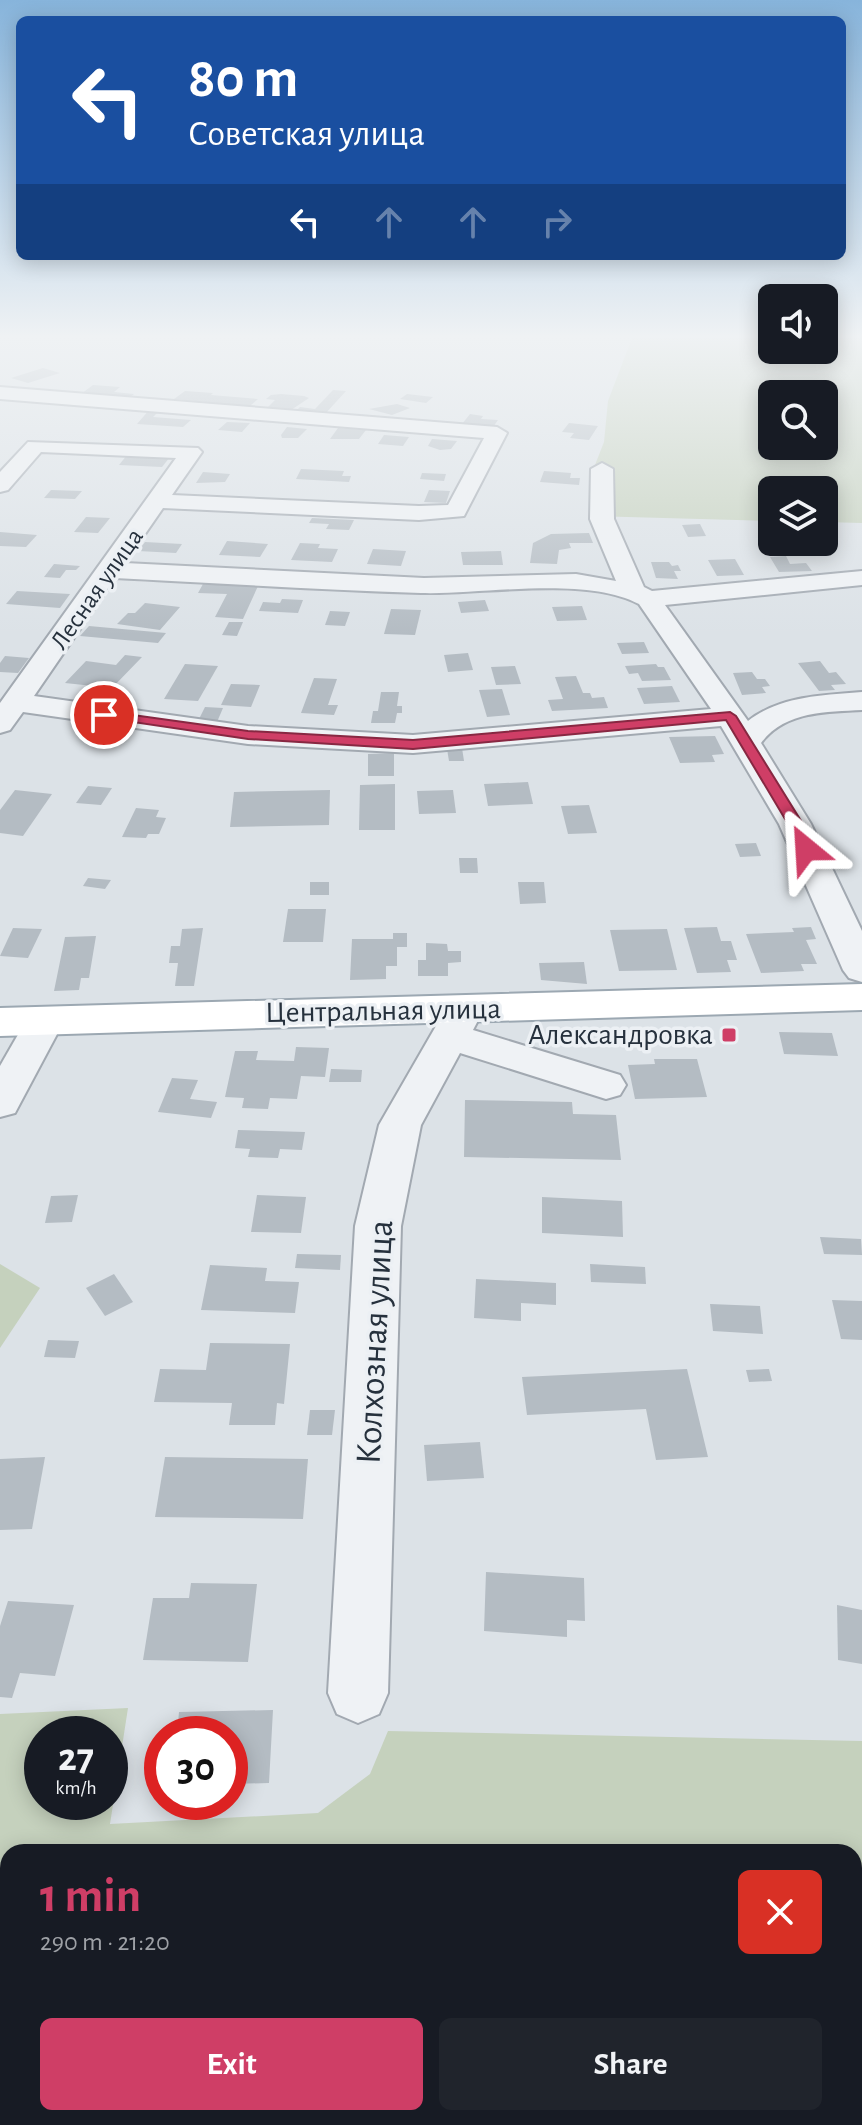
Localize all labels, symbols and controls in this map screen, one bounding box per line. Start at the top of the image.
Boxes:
icon: left [56,48,160,152]
text: 80 m [188,51,298,107]
text: Советская улица [188,116,425,152]
icon: left [283,200,327,244]
icon: ahead [367,200,411,244]
icon: ahead [451,200,495,244]
icon: right [535,200,579,244]
map controls [758,284,838,556]
button: sound [758,284,838,364]
button: search [758,380,838,460]
button: layers [758,476,838,556]
street label: Лесная улица [46,524,148,654]
pin [70,681,138,749]
icon: arrive [82,693,126,737]
position arrow [764,807,848,891]
street label: Центральная улица [265,994,501,1028]
place label: Александровка [528,1020,713,1050]
marker: Александровка [720,1026,738,1044]
street label: Колхозная улица [351,1219,399,1465]
speed limit sign: 30 [144,1716,248,1820]
text: 27 [58,1738,94,1778]
text: km/h [55,1778,97,1798]
button: close [738,1870,822,1954]
text: 1 min [40,1873,141,1921]
text: 290 m · 21:20 [40,1929,170,1955]
button: Exit [40,2018,423,2110]
button: Share [439,2018,822,2110]

